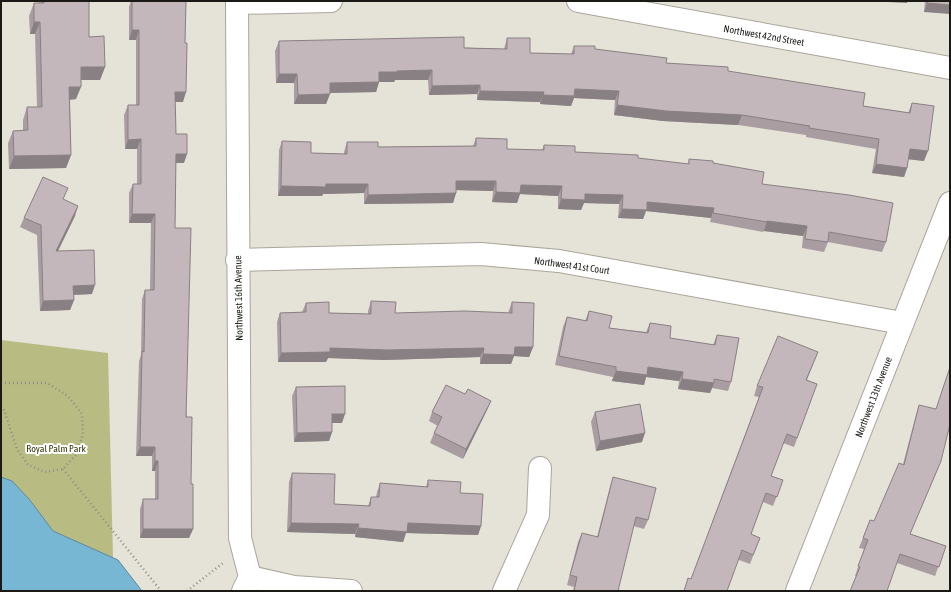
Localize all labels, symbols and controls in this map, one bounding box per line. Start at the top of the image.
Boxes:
street label: Northwest 42nd Street [723,23,805,48]
street label: Northwest 16th Avenue [232,255,245,341]
street label: Northwest 41st Court [533,255,611,276]
street label: Northwest 13th Avenue [853,355,894,439]
park label: Royal Palm Park [26,443,86,454]

